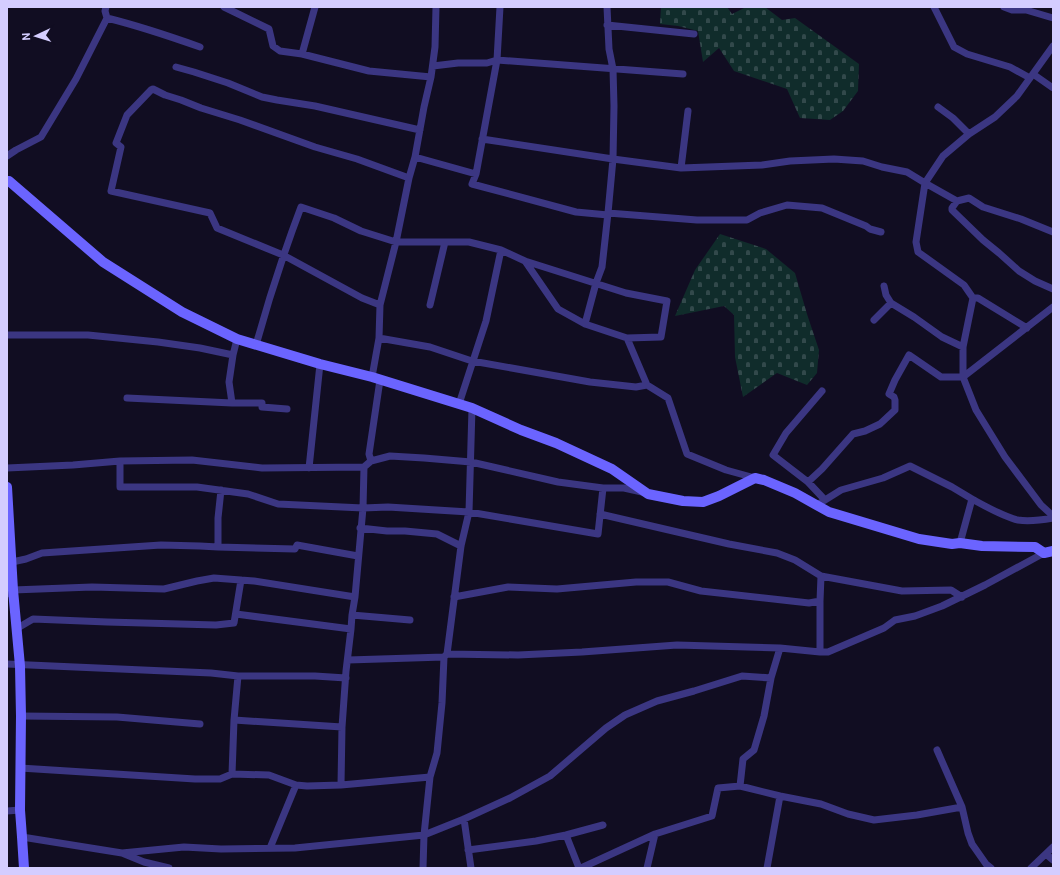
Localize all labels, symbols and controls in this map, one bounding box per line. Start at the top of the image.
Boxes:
north arrow [16,16,56,56]
text: N [20,32,33,41]

